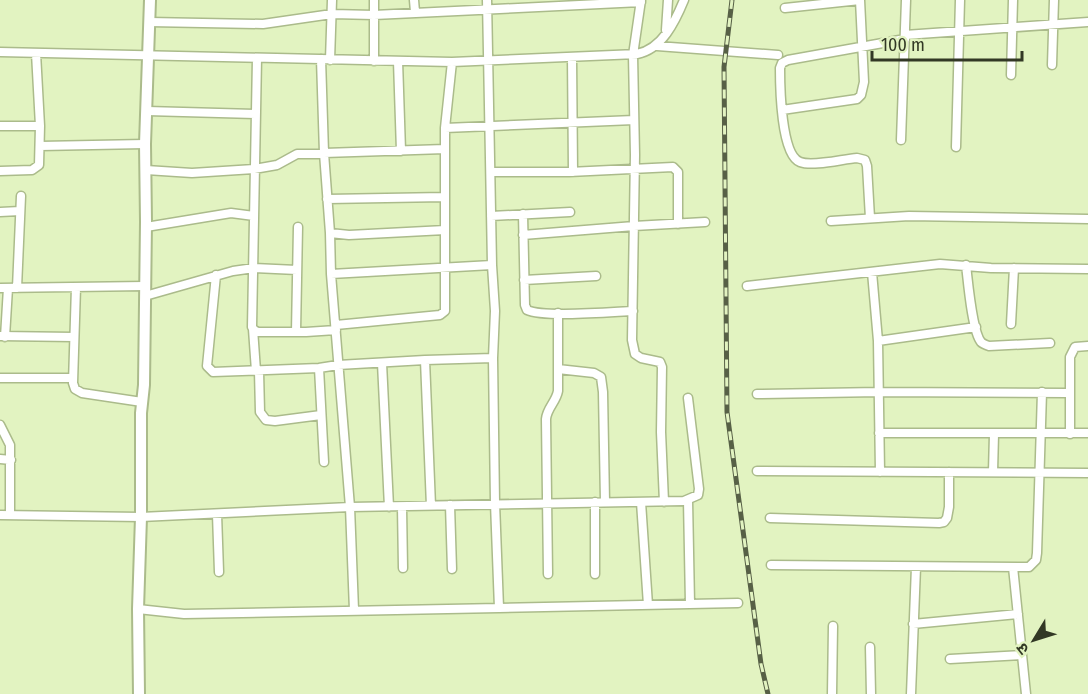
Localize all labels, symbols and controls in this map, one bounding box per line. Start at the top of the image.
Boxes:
scale bar [872,24,1022,62]
text: 100 m [881,34,925,56]
north arrow [1004,610,1064,670]
text: उ [1012,639,1033,658]

